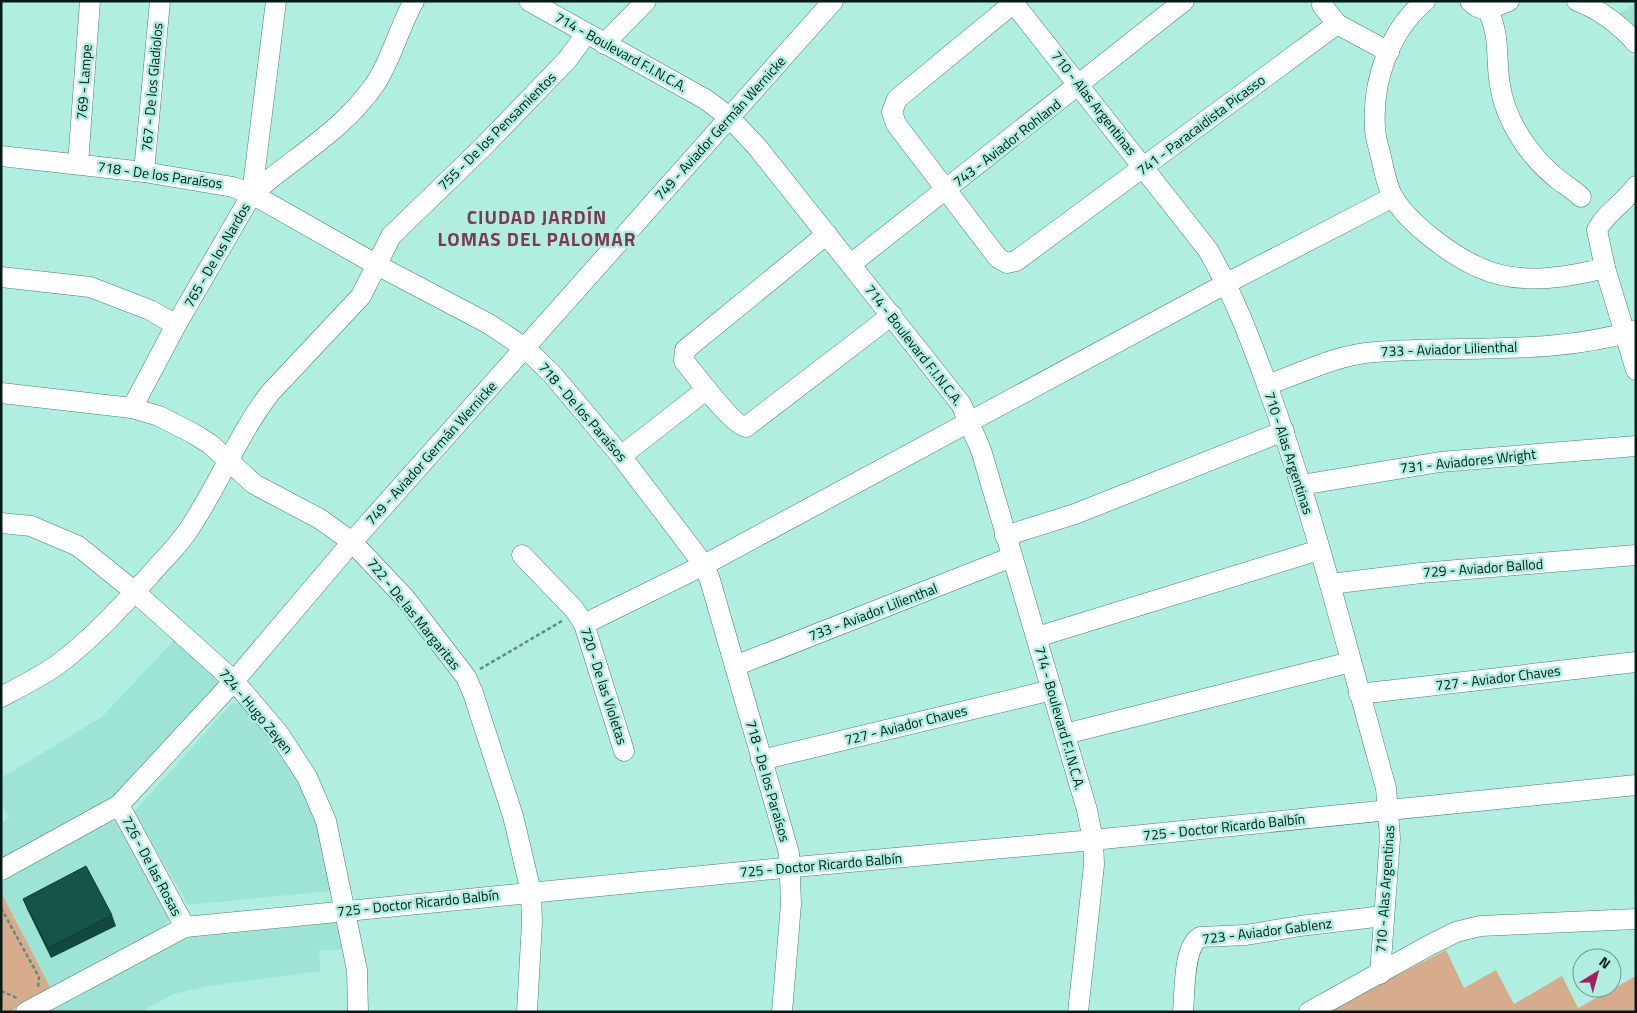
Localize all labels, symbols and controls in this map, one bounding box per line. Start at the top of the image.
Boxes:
street label: 714 - Boulevard F.I.N.C.A. [551,6,691,97]
street label: 767 - De los Gladiolos [135,22,168,152]
street label: 769 - Lampe [70,43,97,120]
street label: 710 - Alas Argentinas [1047,46,1142,160]
street label: 749 - Aviador Germán Wernicke [649,51,790,204]
street label: 755 - De los Pensamientos [433,67,561,195]
street label: 741 - Paracaidista Picasso [1132,69,1269,180]
street label: 743 - Aviador Rohland [948,94,1065,192]
street label: 718 - De los Paraísos [96,155,224,194]
street label: 765 - De los Nardos [178,199,255,311]
district label: CIUDAD JARDÍN LOMAS DEL PALOMAR [437,202,637,253]
street label: 714 - Boulevard F.I.N.C.A. [860,280,968,410]
street label: 733 - Aviador Lilienthal [1380,336,1518,361]
street label: 718 - De los Paraísos [534,357,633,466]
street label: 749 - Aviador Germán Wernicke [360,376,501,529]
street label: 710 - Alas Argentinas [1260,389,1319,517]
street label: 731 - Aviadores Wright [1399,443,1537,478]
street label: 722 - De las Margaritas [363,553,466,674]
street label: 729 - Aviador Ballod [1422,553,1544,582]
street label: 733 - Aviador Lilienthal [805,577,940,646]
street label: 720 - De las Violetas [576,625,633,747]
street label: 714 - Boulevard F.I.N.C.A. [1030,644,1091,792]
street label: 727 - Aviador Chaves [1434,659,1562,696]
street label: 724 - Hugo Zeyen [214,663,298,758]
street label: 727 - Aviador Chaves [842,699,969,750]
street label: 718 - De los Paraísos [741,718,796,844]
street label: 725 - Doctor Ricardo Balbín [1142,808,1306,845]
street label: 726 - De las Rosas [117,812,188,920]
street label: 710 - Alas Argentinas [1370,824,1399,953]
street label: 725 - Doctor Ricardo Balbín [739,847,903,882]
street label: 725 - Doctor Ricardo Balbín [336,884,500,921]
street label: 723 - Aviador Gablenz [1201,912,1333,949]
north arrow [1572,948,1622,998]
text: N [1595,951,1615,974]

